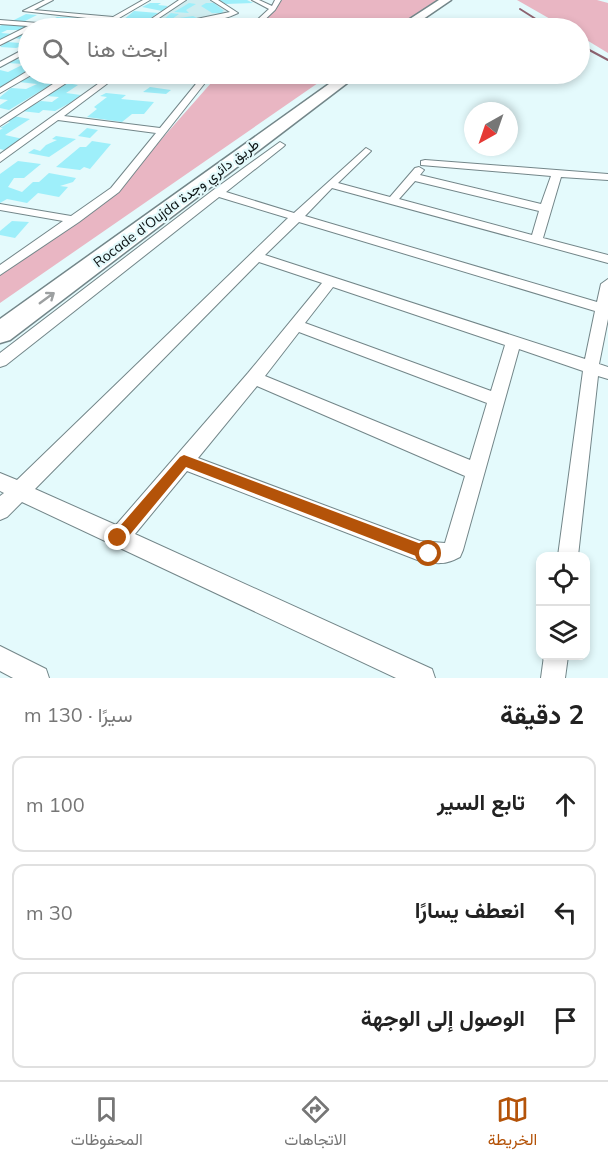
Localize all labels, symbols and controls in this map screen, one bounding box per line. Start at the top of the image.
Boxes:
search box [18,18,590,84]
icon: search [39,35,72,68]
text: ابحث هنا [87,35,168,63]
north arrow [464,102,518,156]
street label: Rocade d'Oujda طريق دائري وجدة [90,135,264,274]
one-way arrow [39,292,55,304]
route end [104,524,130,550]
route start [415,540,441,566]
map controls [536,552,590,660]
button: locate [536,552,590,606]
button: layers [536,606,590,660]
text: 2 دقيقة [500,698,584,731]
text: سيرًا · 130 m [24,702,133,727]
text: تابع السير [437,788,525,816]
icon: ahead [549,788,582,821]
text: 100 m [26,792,85,817]
text: انعطف يسارًا [415,896,525,924]
icon: left [549,896,582,929]
text: 30 m [26,900,73,925]
text: الوصول إلى الوجهة [361,1004,525,1032]
icon: arrive [549,1004,582,1037]
tab: المحفوظات [71,1093,143,1154]
tab: الاتجاهات [284,1093,346,1154]
tab: الخريطة [488,1093,537,1154]

